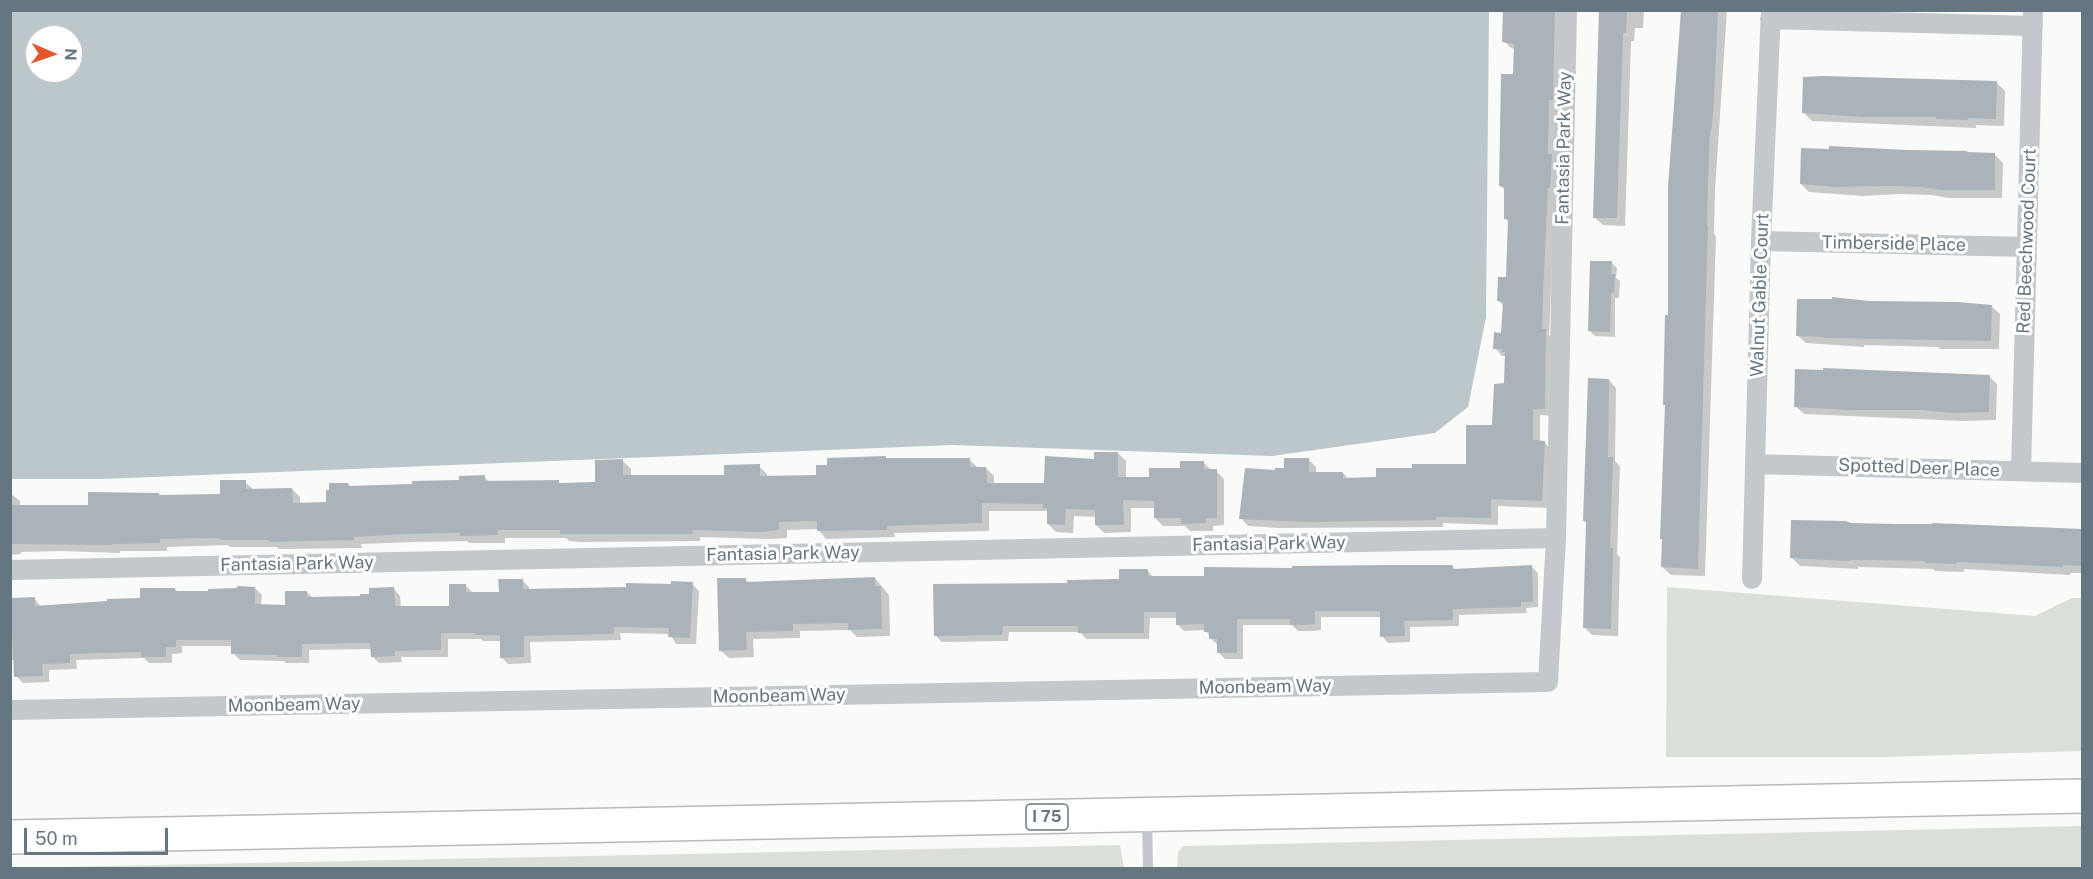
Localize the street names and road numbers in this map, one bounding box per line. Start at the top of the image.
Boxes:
street label: Fantasia Park Way [1552,71,1576,225]
street label: Red Beechwood Court [2013,148,2041,334]
street label: Walnut Gable Court [1746,213,1774,377]
street label: Timberside Place [1822,232,1966,256]
street label: Spotted Deer Place [1838,454,2000,482]
street label: Fantasia Park Way [1192,532,1346,556]
street label: Fantasia Park Way [706,542,860,566]
street label: Fantasia Park Way [220,552,374,576]
street label: Moonbeam Way [1198,675,1332,699]
street label: Moonbeam Way [712,684,846,708]
street label: Moonbeam Way [227,693,361,717]
road number: I 75 [1026,804,1068,830]

